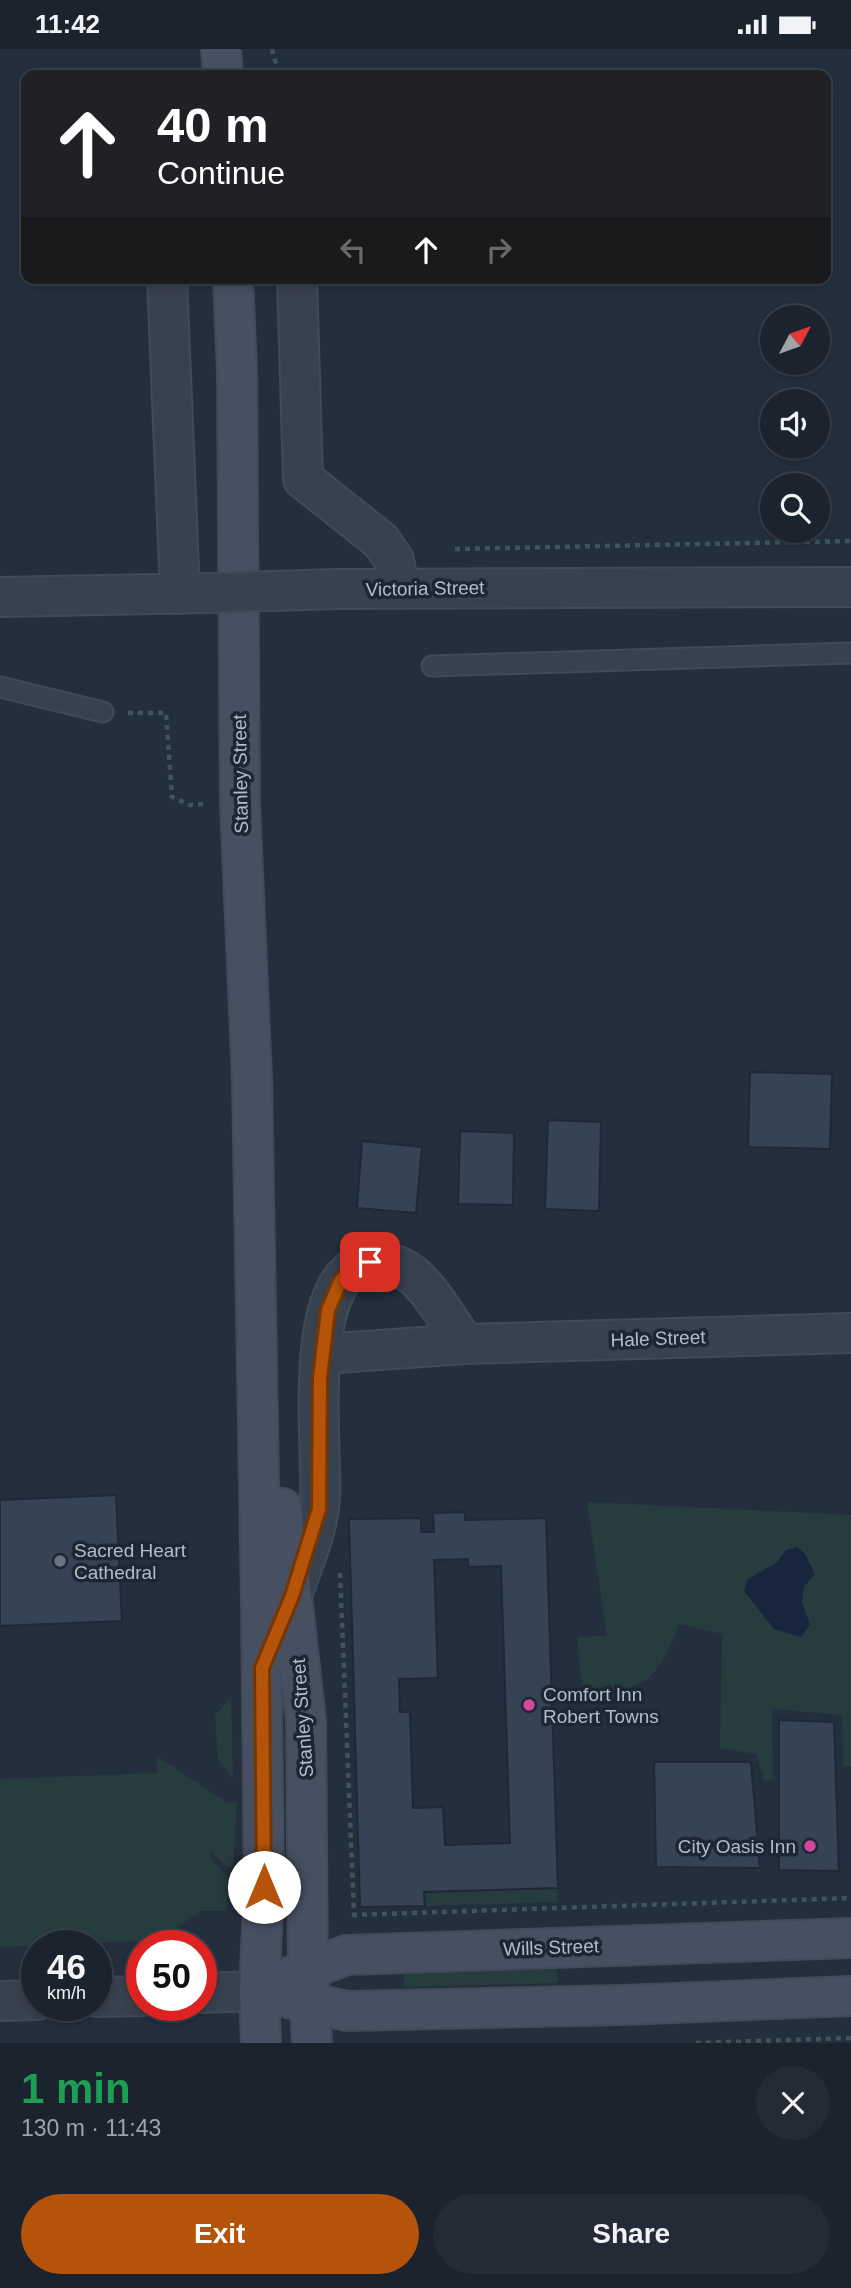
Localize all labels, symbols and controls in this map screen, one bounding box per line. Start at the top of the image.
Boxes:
text: 11:42 [35,9,100,39]
icon: ahead [42,98,133,189]
text: 40 m [157,98,269,152]
text: Continue [157,155,285,191]
icon: left [334,231,372,269]
icon: ahead [407,231,445,269]
icon: right [480,231,518,269]
north arrow [760,305,830,375]
map controls [760,305,830,543]
button: sound [760,389,830,459]
button: search [760,473,830,543]
street label: Victoria Street [365,577,485,600]
street label: Stanley Street [229,713,252,834]
pin [340,1232,400,1292]
icon: arrive [351,1243,389,1281]
street label: Hale Street [610,1326,707,1351]
place label: Sacred Heart Cathedral [74,1540,187,1583]
marker: Sacred Heart Cathedral [52,1553,68,1569]
street label: Stanley Street [288,1657,317,1778]
place label: Comfort Inn Robert Towns [543,1684,659,1727]
marker: Comfort Inn Robert Towns [521,1697,537,1713]
place label: City Oasis Inn [678,1836,796,1857]
marker: City Oasis Inn [802,1838,818,1854]
position arrow [227,1850,301,1924]
speed limit sign: 50 [126,1930,217,2021]
street label: Wills Street [503,1935,600,1960]
text: 46 [47,1947,86,1986]
text: km/h [47,1983,86,2003]
text: 1 min [21,2065,131,2112]
button: close [756,2066,830,2140]
text: 130 m · 11:43 [21,2115,161,2141]
button: Exit [21,2194,419,2274]
button: Share [433,2194,830,2274]

